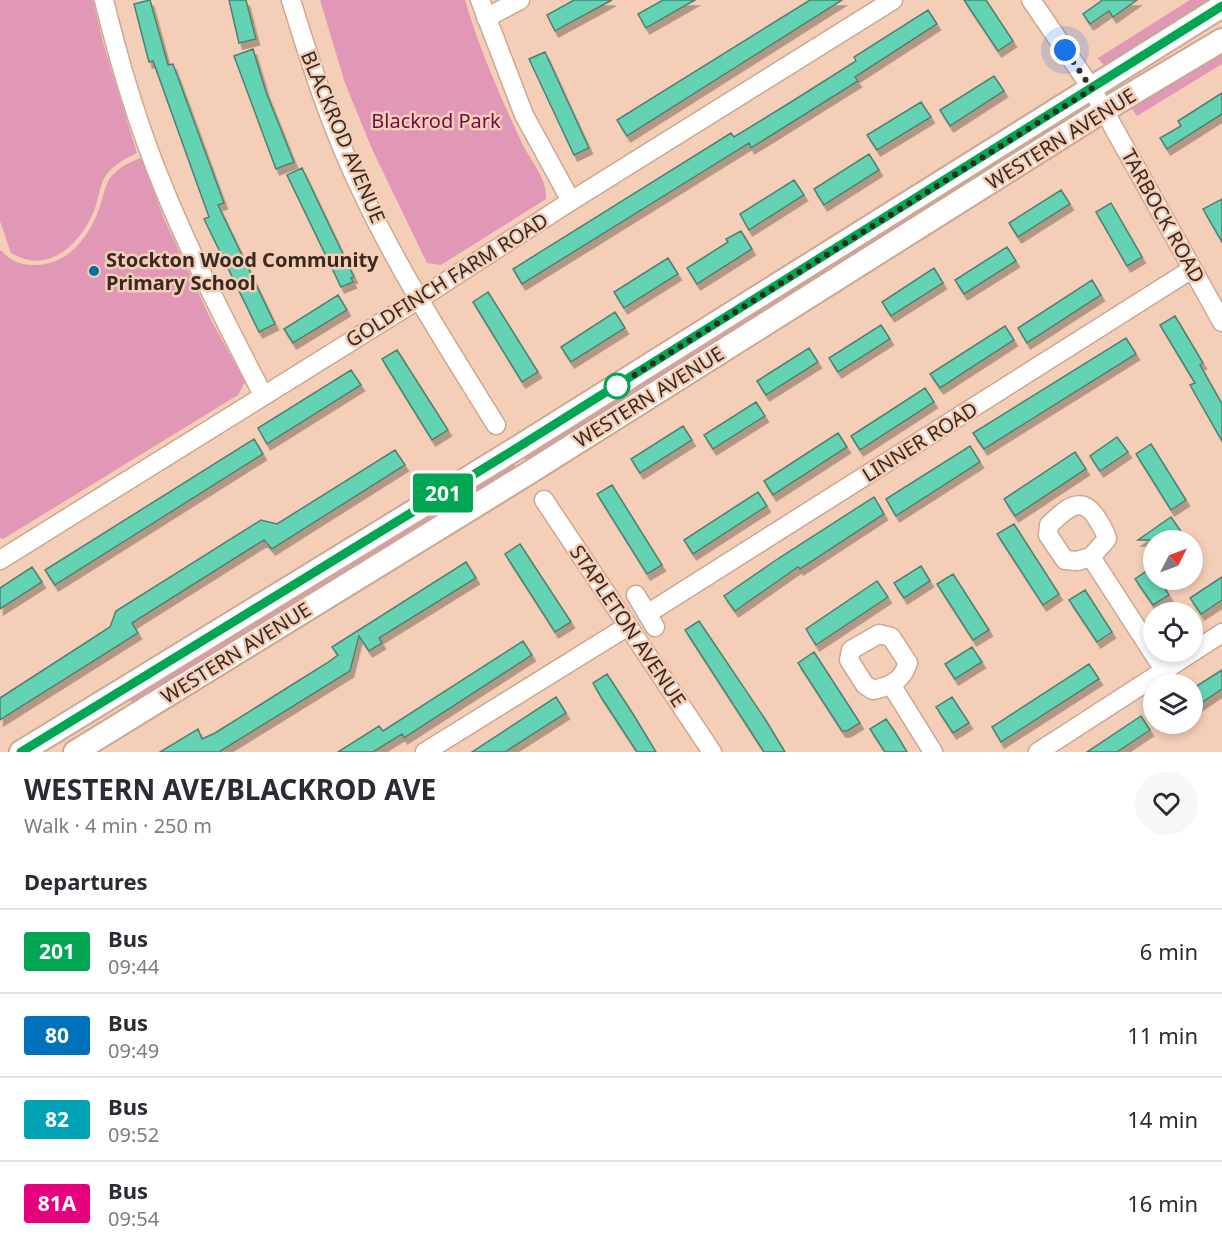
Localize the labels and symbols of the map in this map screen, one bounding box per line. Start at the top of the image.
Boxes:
your location [1050,35,1080,65]
street label: BLACKROD AVENUE [295,46,392,227]
street label: WESTERN AVENUE [981,82,1141,196]
park label: Blackrod Park [371,107,501,134]
street label: TARBOCK ROAD [1116,144,1211,287]
street label: GOLDFINCH FARM ROAD [340,206,553,353]
place label: Stockton Wood Community Primary School [106,246,379,296]
marker: Stockton Wood Community Primary School [87,264,101,278]
street label: WESTERN AVENUE [569,340,729,454]
unlabelled marker [604,373,630,399]
street label: LINNER ROAD [857,395,983,488]
line badge: 201 [408,474,478,512]
north arrow [1143,530,1203,590]
street label: STAPLETON AVENUE [564,539,693,712]
street label: WESTERN AVENUE [156,596,316,710]

